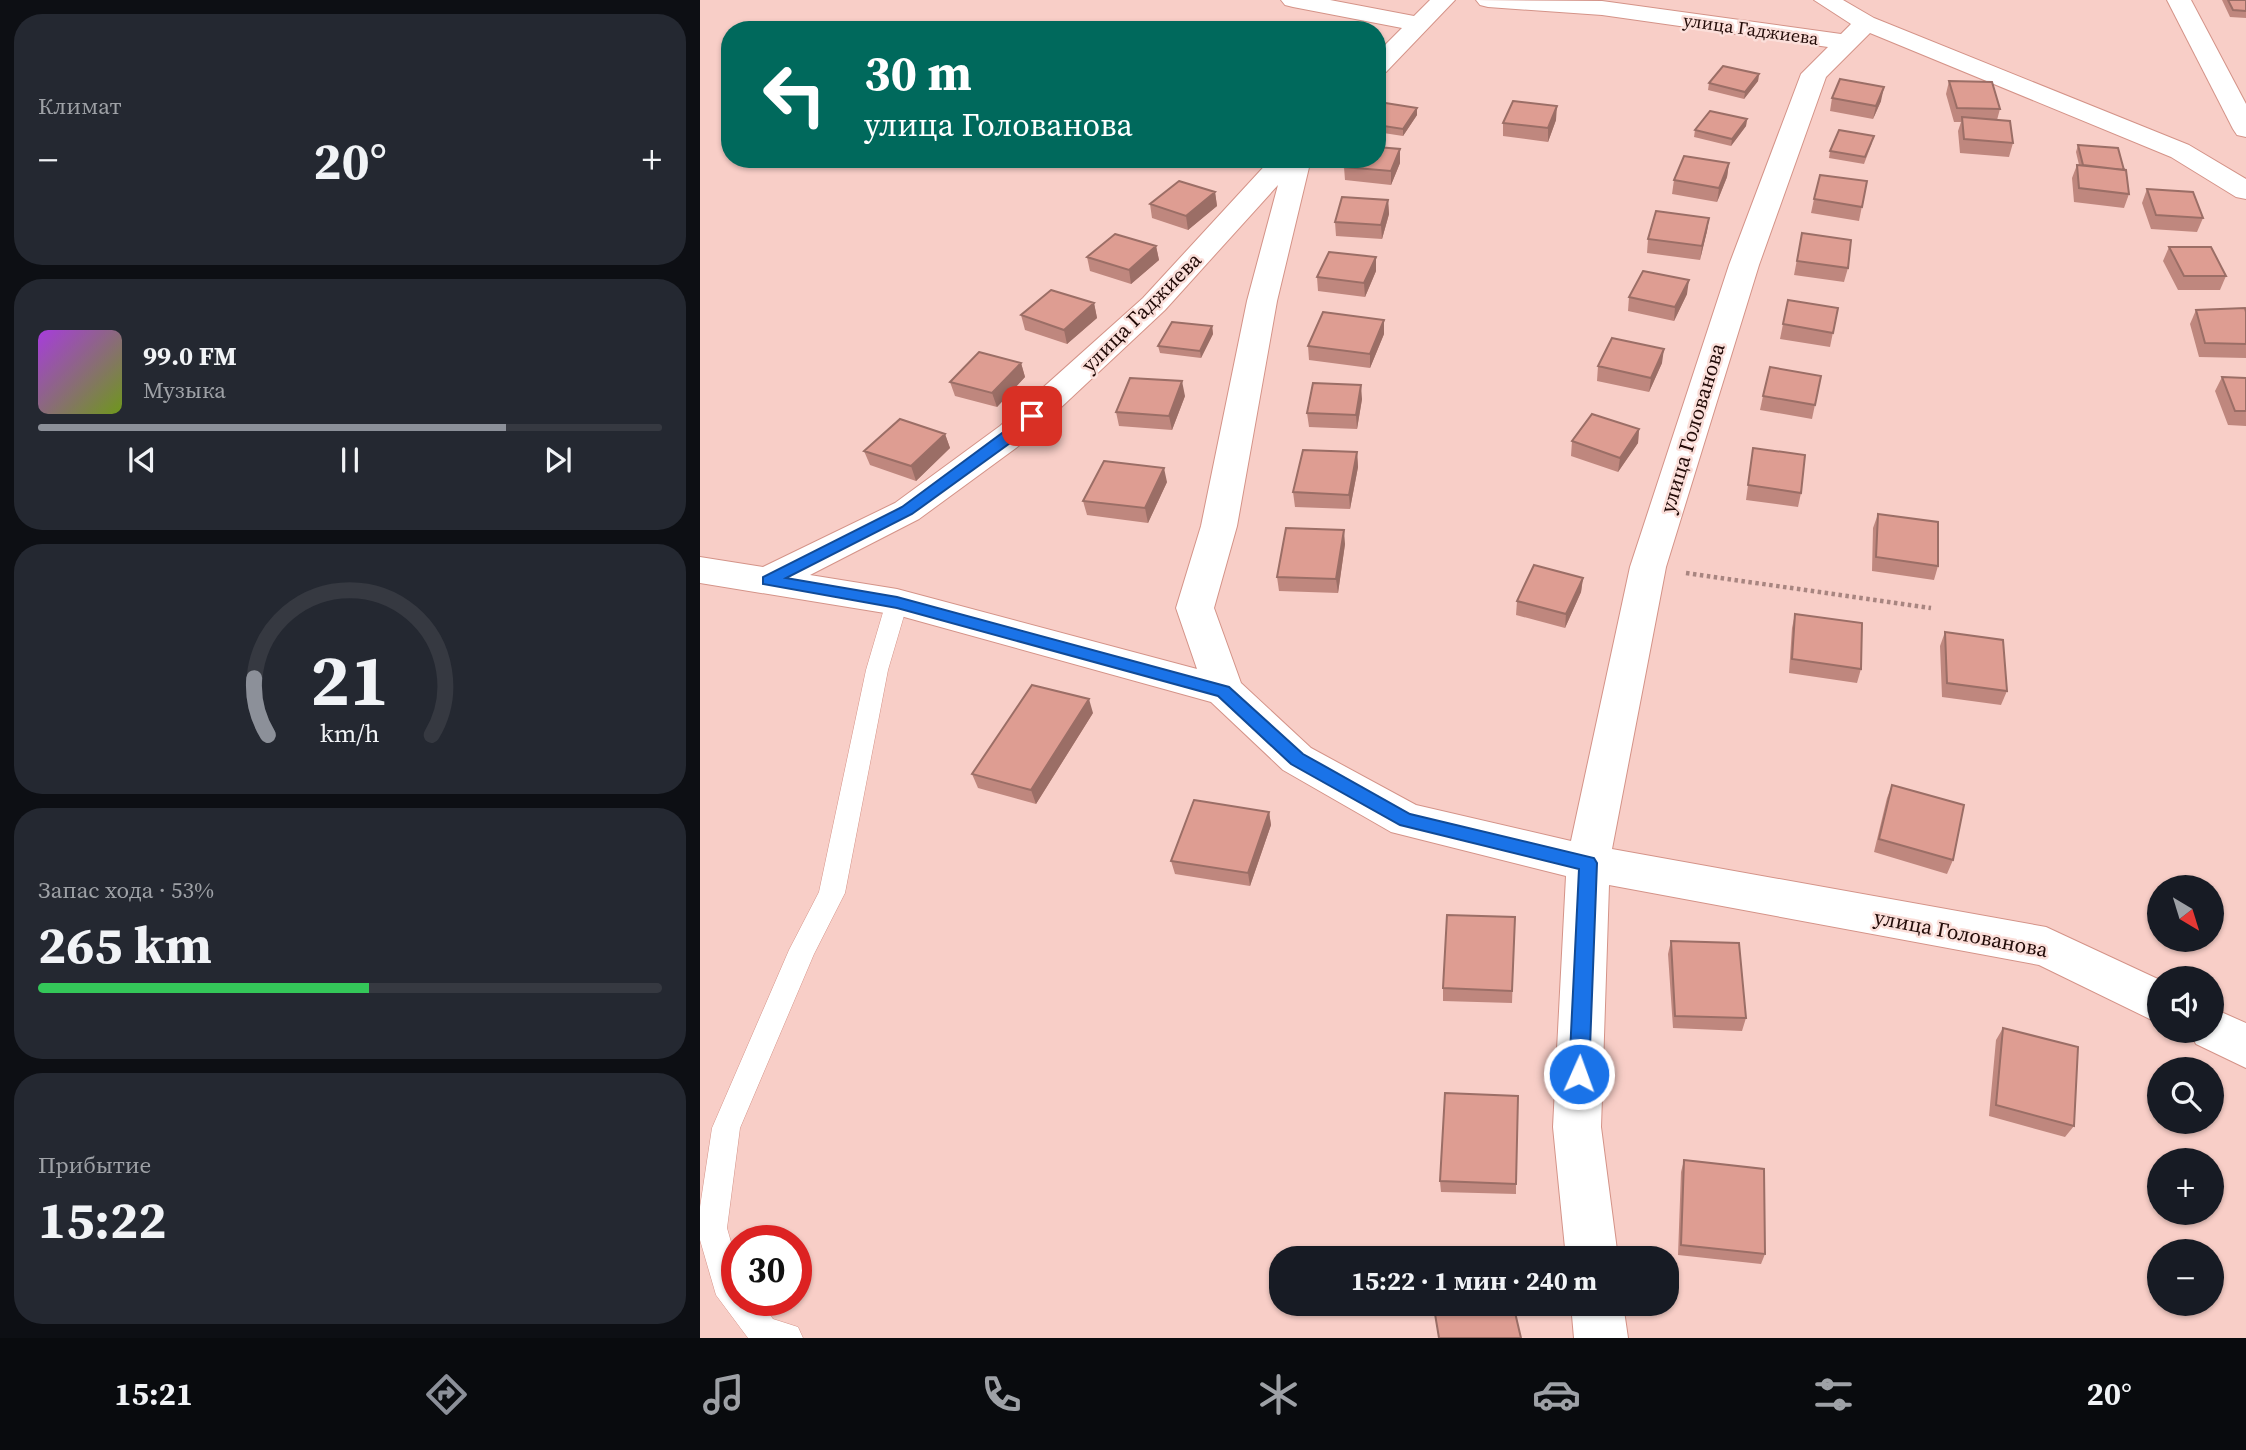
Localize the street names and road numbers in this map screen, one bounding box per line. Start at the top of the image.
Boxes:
street label: улица Гаджиева [1682,7,1821,51]
street label: улица Гаджиева [1075,245,1208,378]
street label: улица Голованова [1652,339,1732,517]
street label: улица Голованова [1872,902,2051,964]

